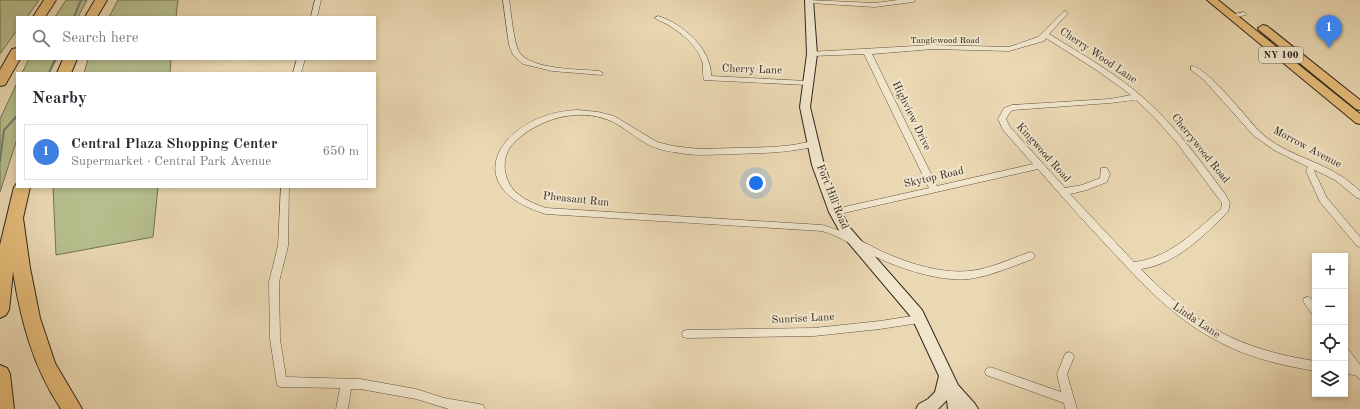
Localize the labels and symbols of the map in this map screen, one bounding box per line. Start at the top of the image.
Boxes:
pin: 1 [1316,15,1342,48]
street label: Cherry Wood Lane [1057,26,1139,86]
street label: Tanglewood Road [910,36,980,45]
road number: NY 100 [1259,47,1303,63]
street label: Cherry Lane [722,63,782,77]
street label: Highview Drive [890,80,932,152]
street label: Cherrywood Road [1169,112,1231,186]
street label: Kingwood Road [1014,121,1072,185]
street label: Morrow Avenue [1271,125,1343,171]
street label: Fort Hill Road [814,163,850,231]
street label: Skytop Road [903,166,965,190]
your location [746,173,766,193]
street label: Pheasant Run [542,191,610,209]
street label: Linda Lane [1170,301,1222,341]
street label: Sunrise Lane [771,312,835,326]

